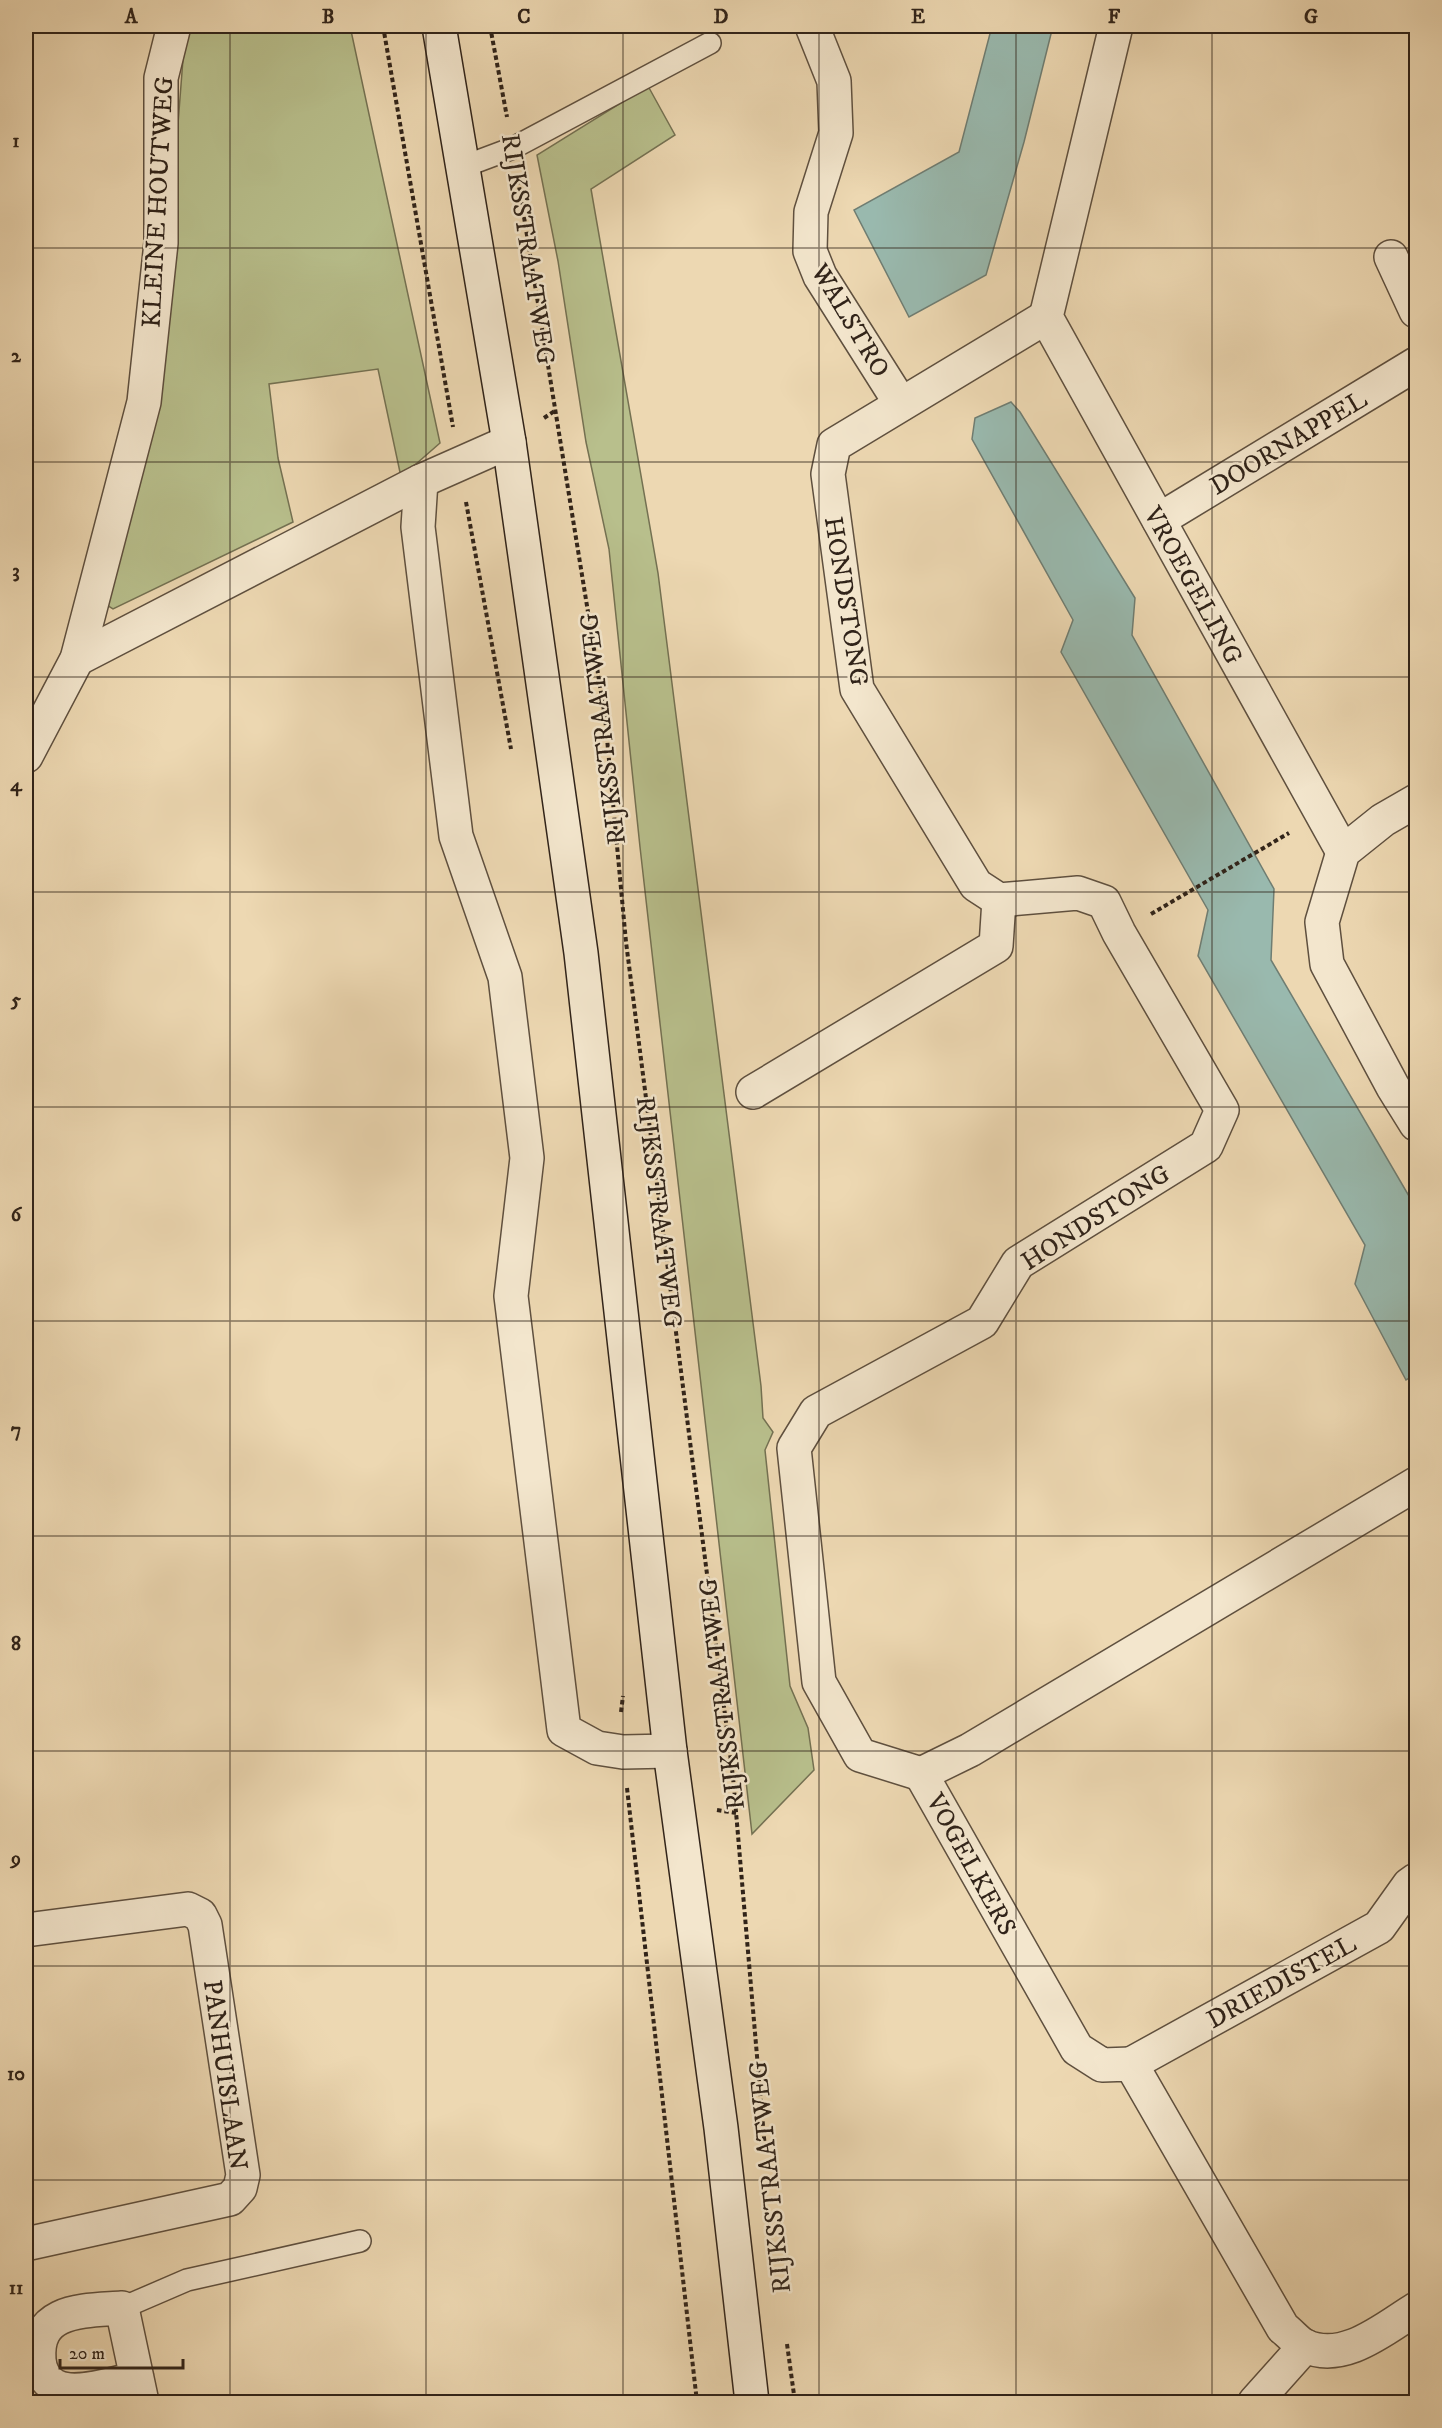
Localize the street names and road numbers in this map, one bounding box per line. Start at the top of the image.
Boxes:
street label: KLEINE HOUTWEG [135,76,182,329]
street label: RIJKSSTRAATWEG [493,131,562,367]
street label: WALSTRO [802,257,897,384]
street label: DOORNAPPEL [1204,383,1374,503]
street label: VROEGELING [1135,500,1250,670]
street label: HONDSTONG [816,514,875,688]
street label: RIJKSSTRAATWEG [573,611,634,847]
street label: RIJKSSTRAATWEG [628,1094,689,1330]
street label: HONDSTONG [1015,1158,1177,1279]
street label: RIJKSSTRAATWEG [692,1576,753,1812]
street label: VOGELKERS [918,1787,1023,1942]
street label: DRIEDISTEL [1201,1928,1362,2037]
street label: PANHUISLAAN [195,1978,254,2173]
street label: RIJKSSTRAATWEG [742,2059,799,2295]

